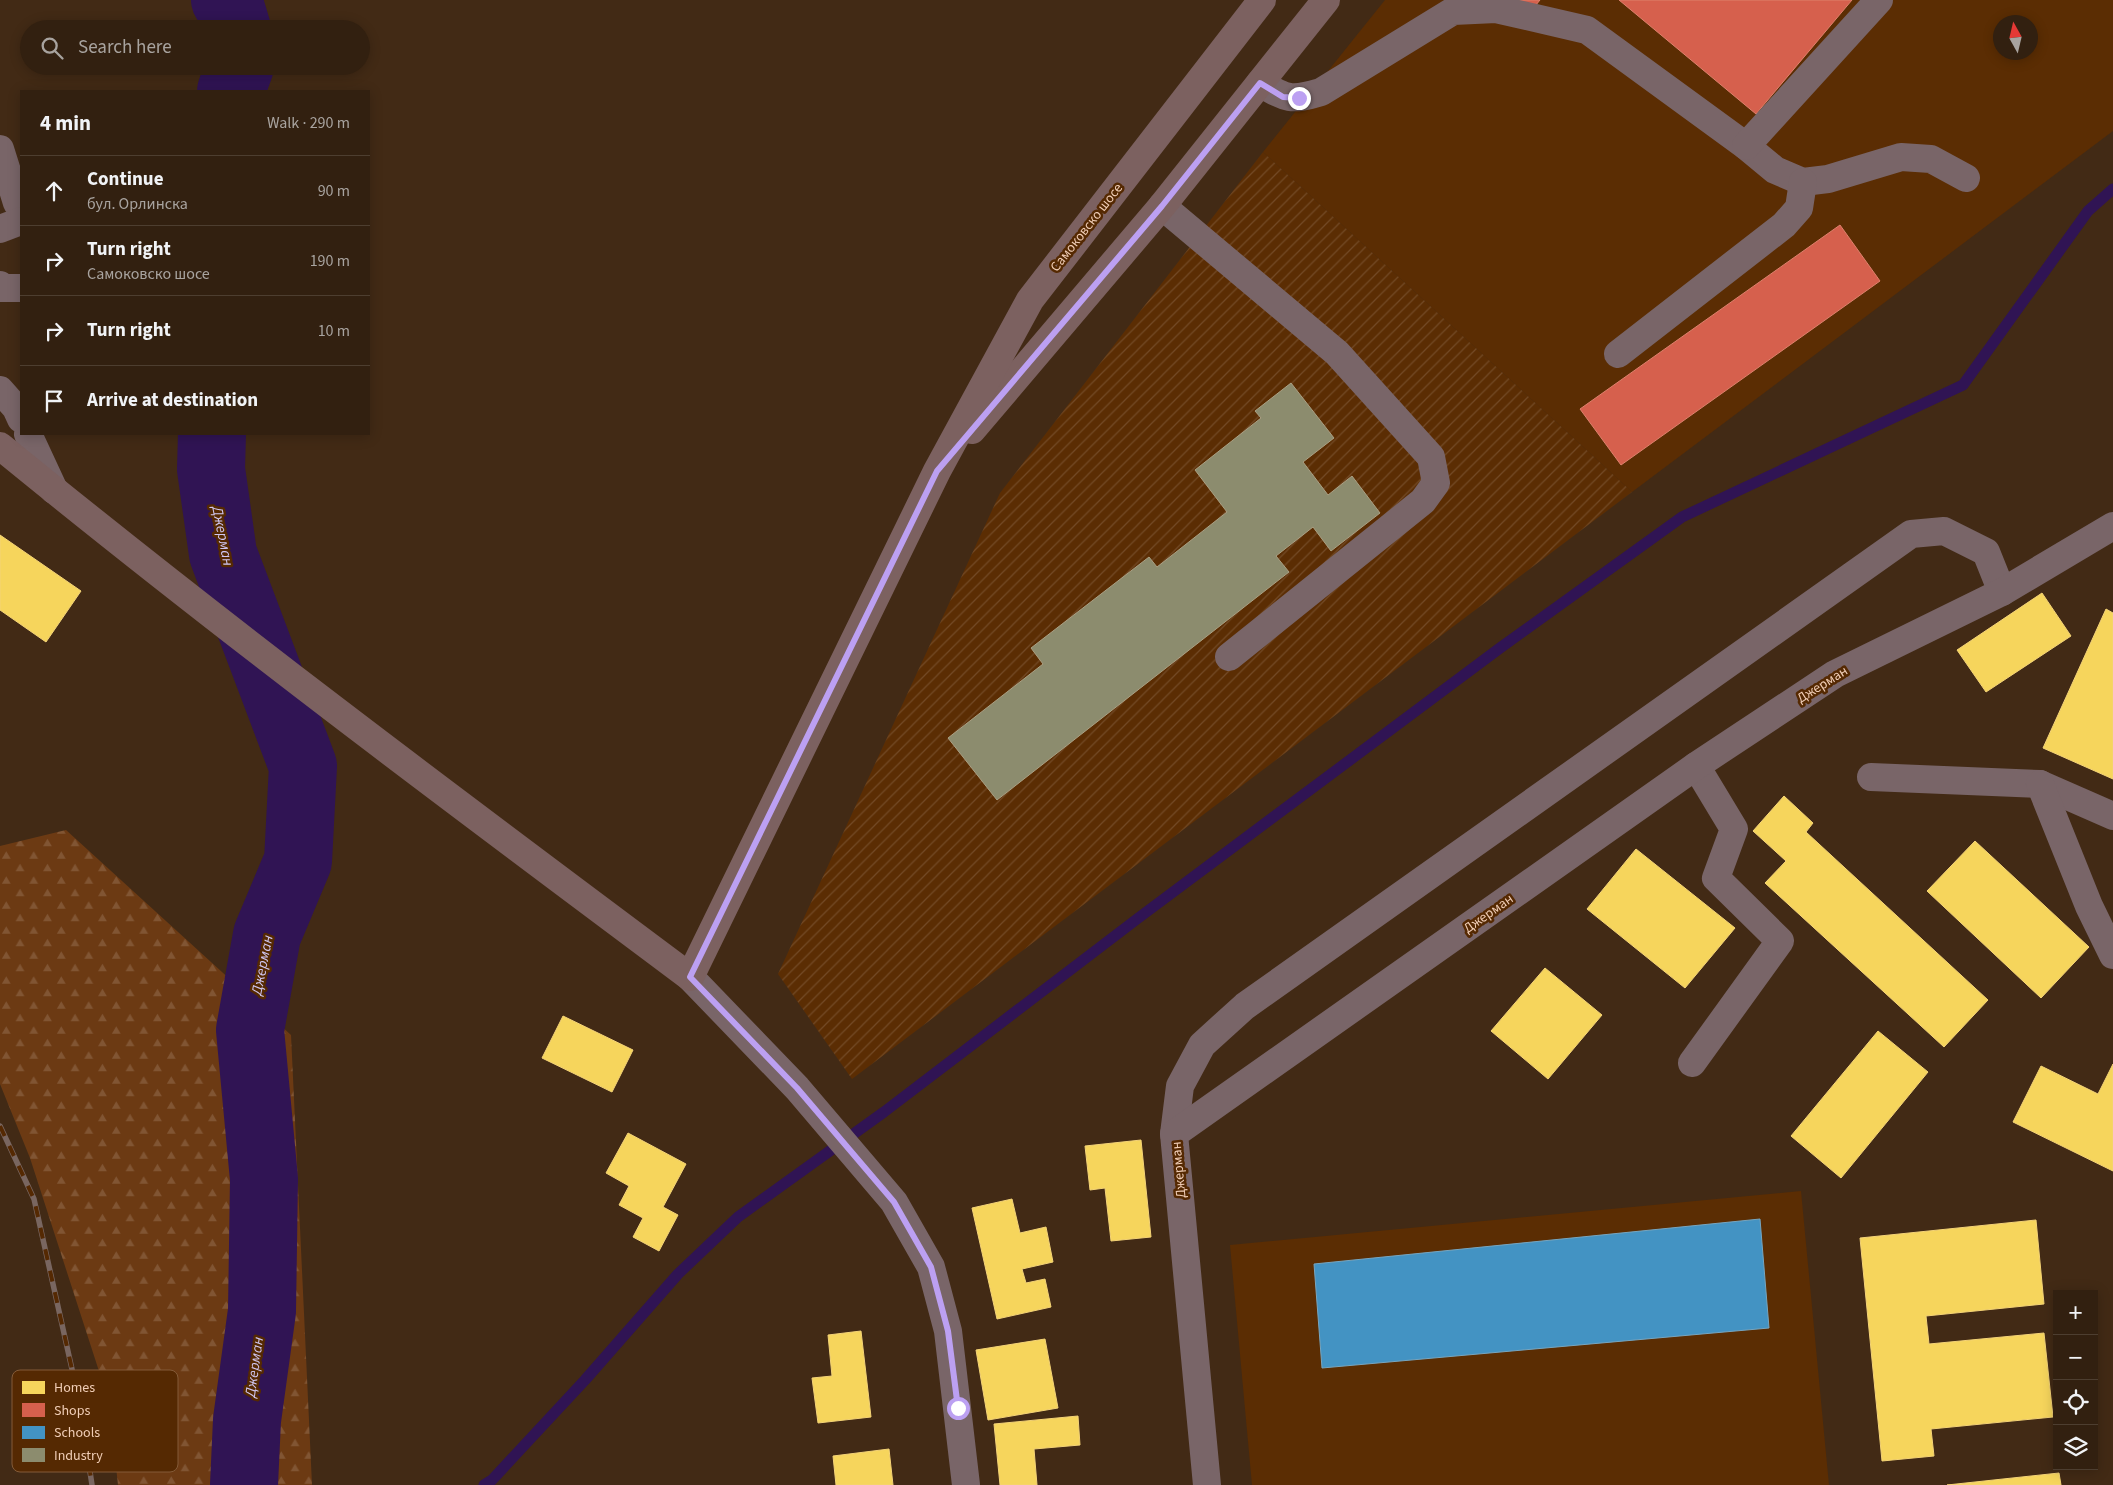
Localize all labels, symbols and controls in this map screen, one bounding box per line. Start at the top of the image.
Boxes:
north arrow [1993,15,2038,60]
search box [20,20,370,75]
icon: search [38,34,66,62]
text: Search here [78,34,172,61]
route end [1288,87,1311,110]
text: 4 min [40,108,91,138]
text: Walk · 290 m [267,112,350,134]
text: Continue [87,166,164,193]
icon: ahead [40,177,68,205]
street label: Самоковско шосе [1046,179,1128,276]
text: 90 m [318,180,350,202]
text: бул. Орлинска [87,193,188,215]
text: Turn right [87,236,171,263]
icon: right [40,247,68,275]
text: 190 m [310,250,350,272]
text: Самоковско шосе [87,263,210,285]
icon: right [40,317,68,345]
text: Turn right [87,317,171,344]
text: 10 m [318,320,350,342]
icon: arrive [40,387,68,415]
text: Arrive at destination [87,387,258,414]
water label: Джерман [206,503,239,568]
street label: Джерман [1793,661,1852,708]
street label: Джерман [1460,889,1518,938]
water label: Джерман [246,933,279,998]
street label: Джерман [1167,1141,1191,1199]
map controls [2053,1290,2098,1470]
button: + [2053,1290,2098,1335]
button: − [2053,1335,2098,1380]
water label: Джерман [240,1336,269,1400]
legend [12,1370,178,1472]
text: Homes [54,1378,95,1398]
button: locate [2053,1380,2098,1425]
route start [947,1397,970,1420]
text: Shops [54,1401,90,1421]
text: Schools [54,1423,100,1443]
button: layers [2053,1425,2098,1470]
text: Industry [54,1446,103,1466]

